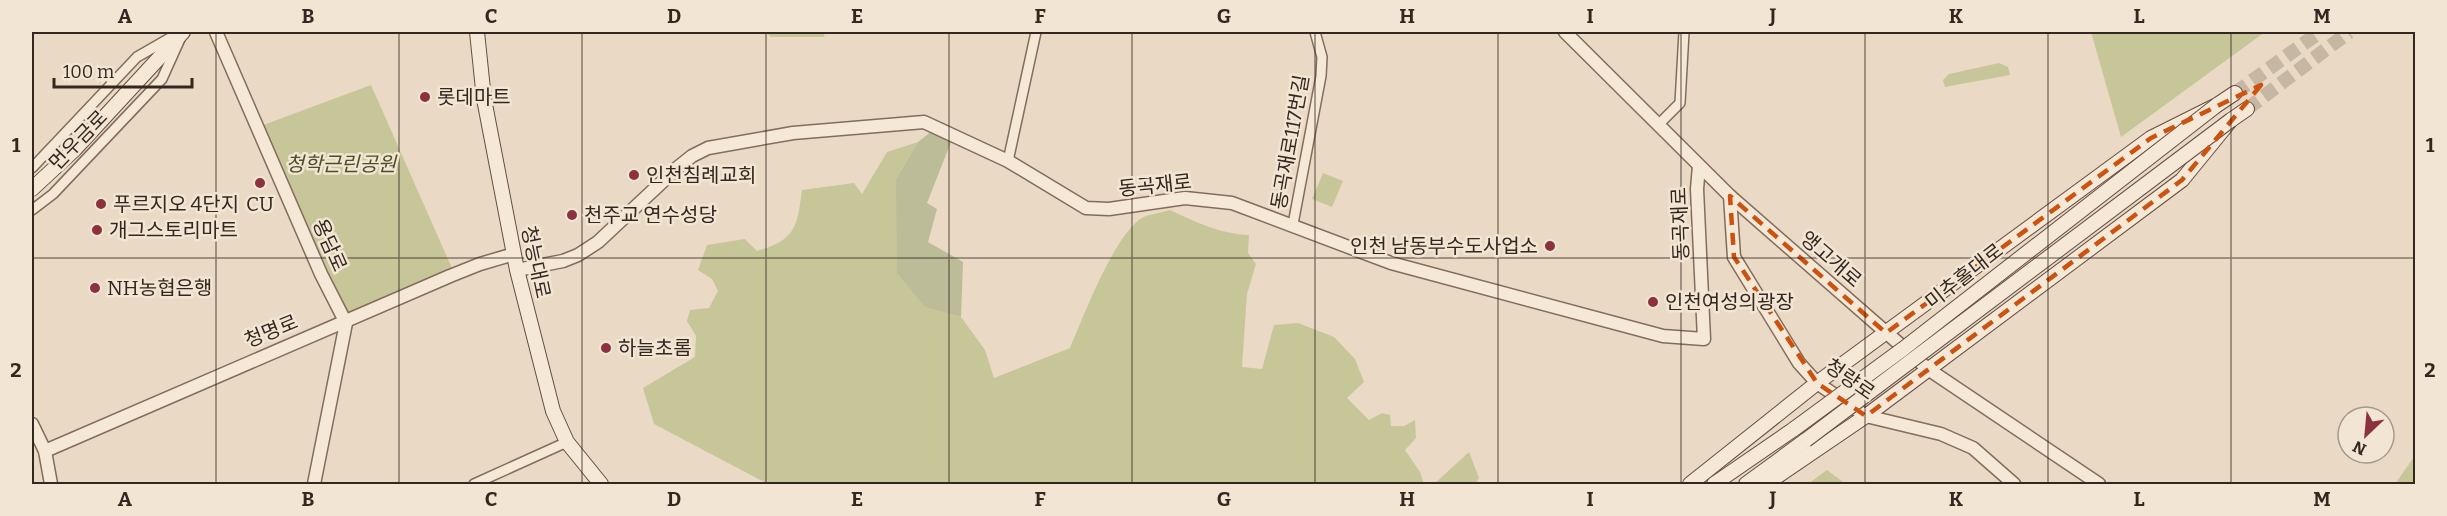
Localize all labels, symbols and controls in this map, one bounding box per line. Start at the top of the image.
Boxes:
text: A [118,4,133,28]
text: B [302,4,315,28]
text: C [485,4,497,28]
text: D [667,4,681,28]
text: E [851,4,863,28]
text: F [1034,4,1046,28]
text: G [1217,4,1231,28]
text: H [1399,4,1415,28]
text: I [1586,4,1594,28]
text: J [1769,4,1777,28]
text: K [1949,4,1964,28]
text: L [2133,4,2145,28]
text: M [2313,4,2331,28]
scale bar [54,51,192,89]
text: 100 m [63,61,114,83]
street label: 동곡재로117번길 [1266,73,1314,211]
place label: 롯데마트 [437,85,511,109]
marker: 롯데마트 [418,90,432,104]
street label: 먼우금로 [44,105,112,175]
text: 1 [12,133,21,157]
text: 1 [2426,133,2435,157]
park label: 청학근린공원 [286,152,398,176]
place label: 인천침례교회 [646,163,756,187]
marker: 인천침례교회 [627,168,641,182]
street label: 동곡재로 [1117,169,1193,201]
marker: CU [253,176,267,190]
street label: 동곡재로 [1667,187,1693,261]
place label: 푸르지오 4단지 [113,192,239,216]
place label: CU [246,192,274,216]
marker: 푸르지오 4단지 [94,197,108,211]
place label: 천주교 연수성당 [584,203,717,227]
marker: 천주교 연수성당 [565,208,579,222]
street label: 용담로 [308,215,352,275]
place label: 개그스토리마트 [109,218,238,242]
marker: 개그스토리마트 [90,223,104,237]
street label: 청능대로 [517,224,555,300]
street label: 앵고개로 [1795,226,1867,292]
place label: 인천 남동부수도사업소 [1350,234,1538,258]
street label: 미추홀대로 [1920,238,2008,314]
marker: 인천 남동부수도사업소 [1543,239,1557,253]
place label: NH농협은행 [107,276,212,300]
marker: NH농협은행 [88,281,102,295]
place label: 인천여성의광장 [1665,290,1794,314]
marker: 인천여성의광장 [1646,295,1660,309]
street label: 청명로 [241,310,301,352]
place label: 하늘초롬 [618,336,692,360]
marker: 하늘초롬 [599,341,613,355]
street label: 청량로 [1821,353,1879,405]
text: 2 [10,358,22,382]
text: 2 [2424,358,2436,382]
north arrow [2336,405,2396,465]
text: N [2350,437,2369,459]
text: A [118,487,133,511]
text: B [302,487,315,511]
text: C [485,487,497,511]
text: D [667,487,681,511]
text: E [851,487,863,511]
text: F [1034,487,1046,511]
text: G [1217,487,1231,511]
text: H [1399,487,1415,511]
text: I [1586,487,1594,511]
text: J [1769,487,1777,511]
text: K [1949,487,1964,511]
text: L [2133,487,2145,511]
text: M [2313,487,2331,511]

